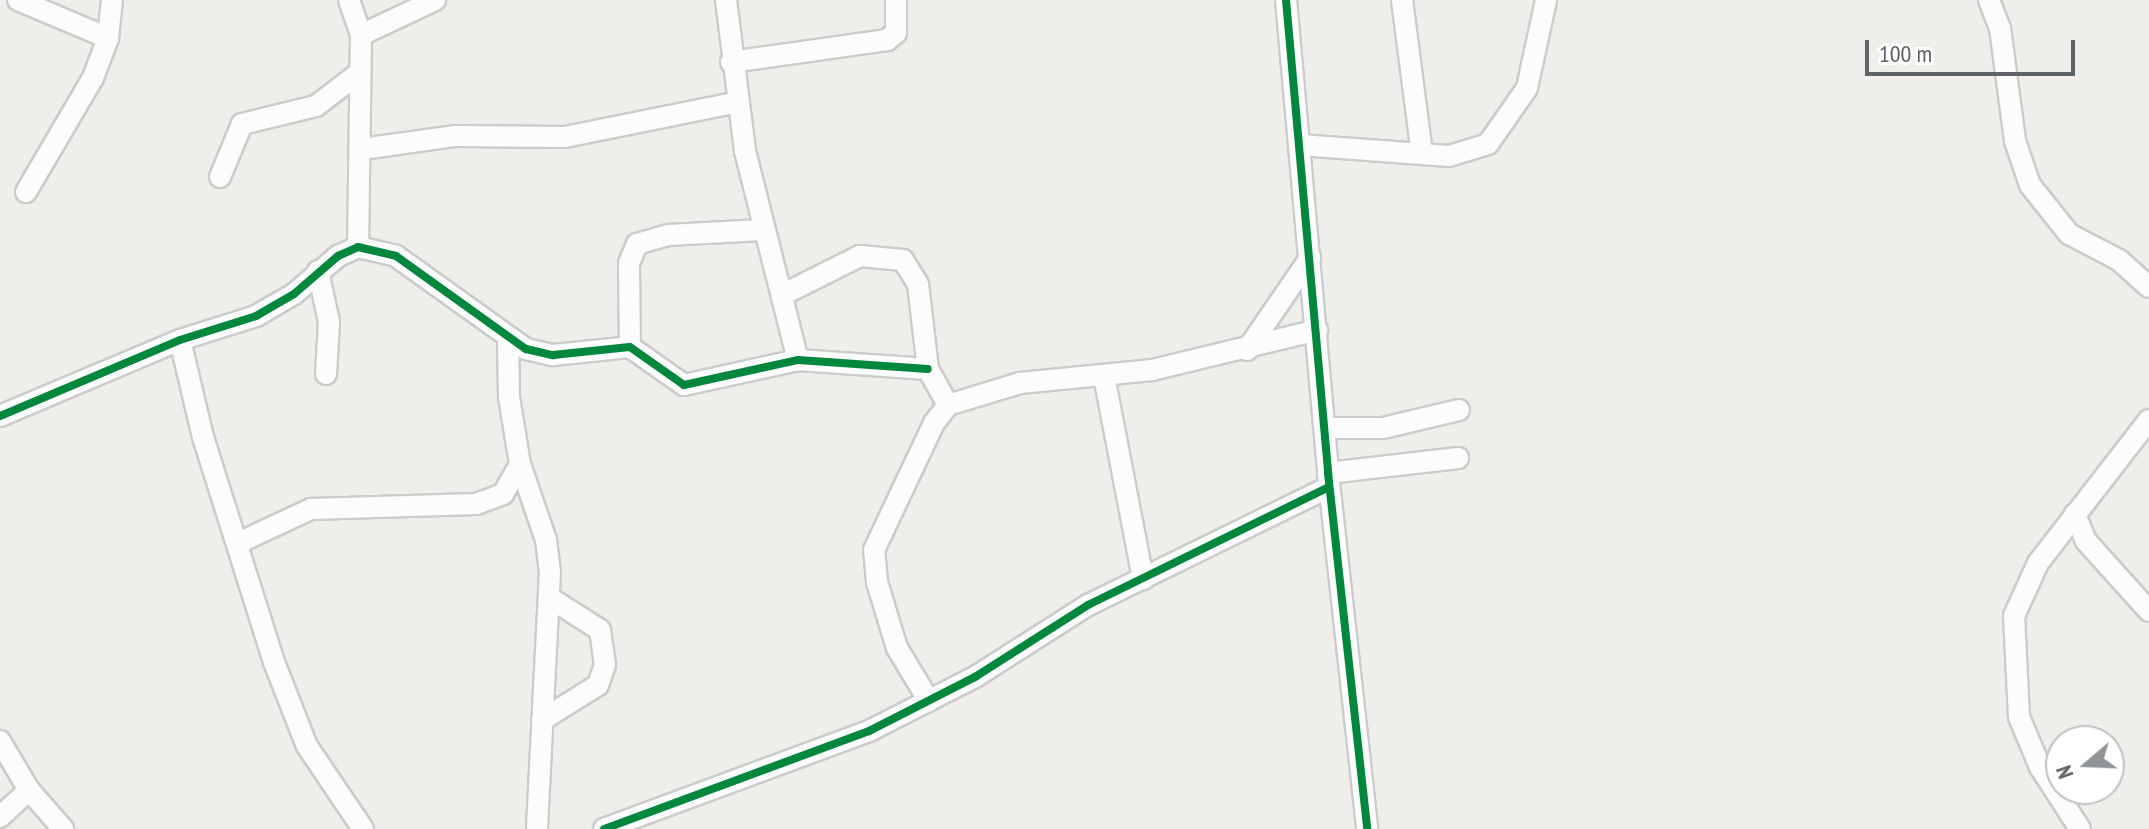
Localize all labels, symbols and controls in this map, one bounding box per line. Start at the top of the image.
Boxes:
scale bar [1869,24,2079,74]
text: 100 m [1879,38,1932,69]
north arrow [2045,725,2125,805]
text: N [2049,762,2079,782]

